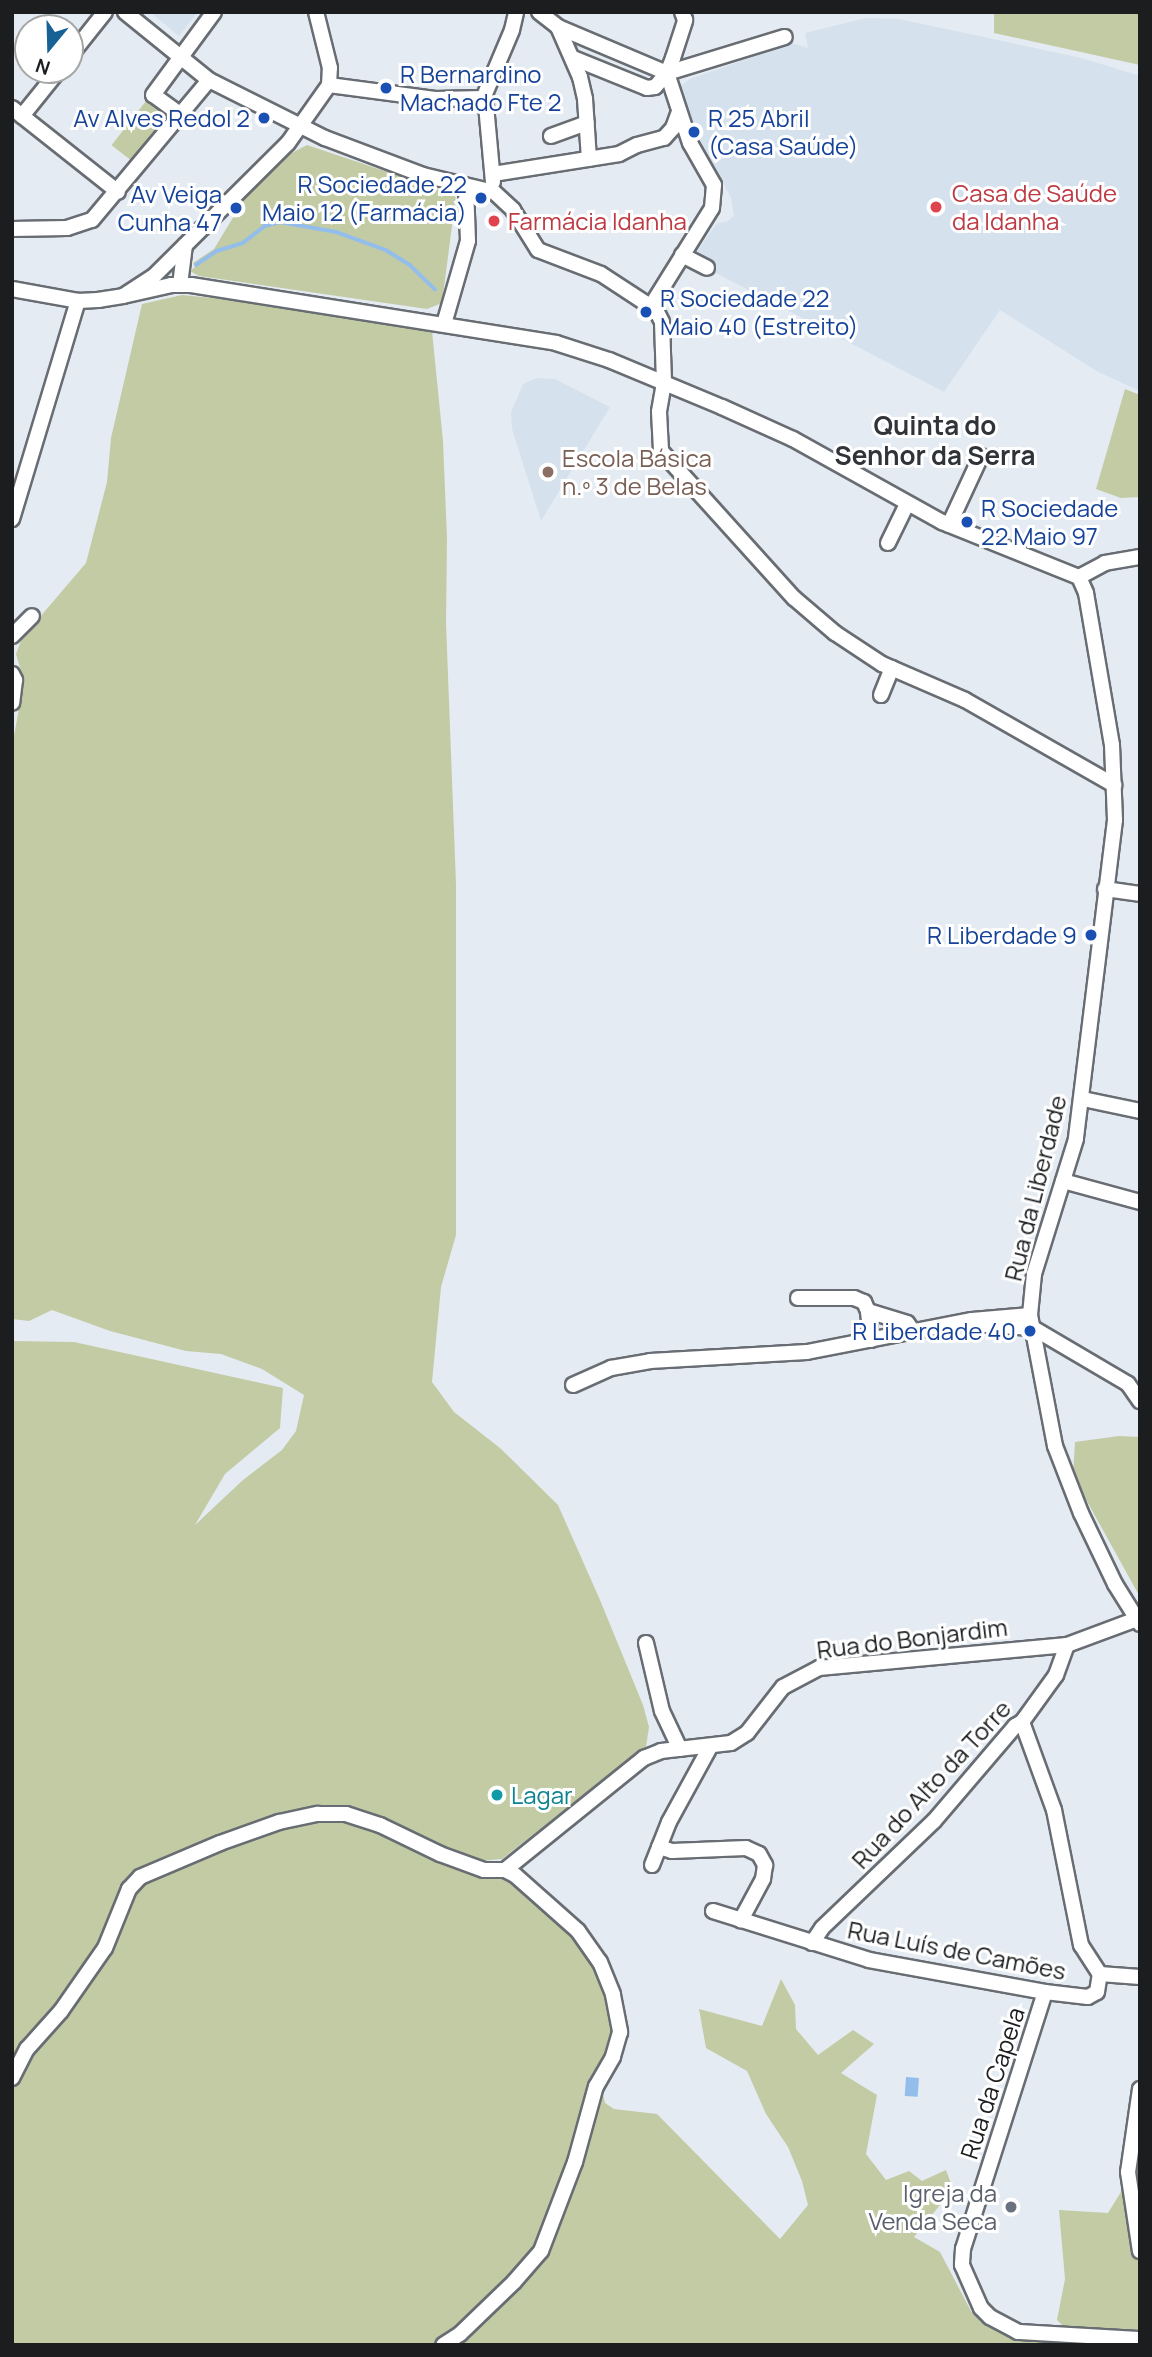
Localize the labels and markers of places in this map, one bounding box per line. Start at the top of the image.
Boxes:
place label: R Bernardino Machado Fte 2 [400,60,561,116]
marker: R Bernardino Machado Fte 2 [378,80,394,96]
place label: Av Alves Redol 2 [73,104,250,132]
place label: R 25 Abril (Casa Saúde) [708,104,858,160]
marker: Av Alves Redol 2 [256,110,272,126]
marker: R 25 Abril (Casa Saúde) [686,124,702,140]
place label: R Sociedade 22 Maio 12 (Farmácia) [262,170,467,226]
place label: Casa de Saúde da Idanha [952,179,1117,235]
place label: Av Veiga Cunha 47 [118,180,222,236]
marker: R Sociedade 22 Maio 12 (Farmácia) [473,190,489,206]
marker: Casa de Saúde da Idanha [926,197,946,217]
marker: Av Veiga Cunha 47 [228,200,244,216]
place label: Farmácia Idanha [508,207,687,235]
marker: Farmácia Idanha [486,213,502,229]
place label: R Sociedade 22 Maio 40 (Estreito) [660,284,858,340]
marker: R Sociedade 22 Maio 40 (Estreito) [638,304,654,320]
place label: Escola Básica n.º 3 de Belas [562,444,712,500]
marker: Escola Básica n.º 3 de Belas [540,464,556,480]
place label: R Sociedade 22 Maio 97 [981,494,1118,550]
marker: R Sociedade 22 Maio 97 [959,514,975,530]
place label: R Liberdade 9 [927,921,1077,949]
marker: R Liberdade 9 [1083,927,1099,943]
place label: R Liberdade 40 [852,1317,1016,1345]
marker: R Liberdade 40 [1022,1323,1038,1339]
place label: Lagar [511,1781,573,1809]
marker: Lagar [489,1787,505,1803]
place label: Igreja da Venda Seca [868,2179,997,2235]
marker: Igreja da Venda Seca [1003,2199,1019,2215]

